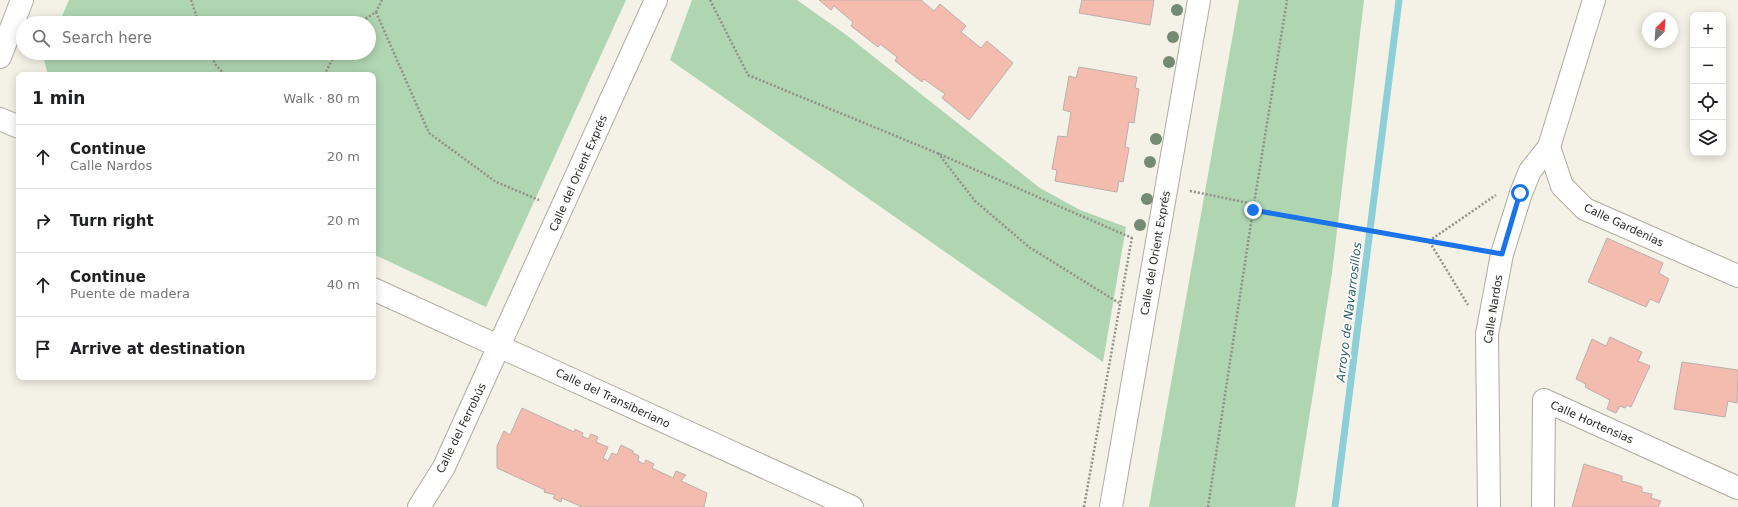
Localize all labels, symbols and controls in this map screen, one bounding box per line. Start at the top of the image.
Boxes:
north arrow [1642,12,1678,48]
map controls [1690,12,1726,156]
button: + [1690,12,1726,48]
search box [16,16,376,60]
icon: search [30,27,52,49]
text: Search here [62,29,152,47]
button: − [1690,48,1726,84]
button: locate [1690,84,1726,120]
text: 1 min [32,88,85,108]
text: Walk · 80 m [283,91,360,106]
street label: Calle del Orient Exprés [547,113,610,233]
button: layers [1690,120,1726,156]
text: Continue [70,140,146,158]
icon: ahead [32,146,54,168]
text: 20 m [327,149,360,164]
text: Calle Nardos [70,158,152,173]
route start [1511,184,1529,202]
street label: Calle del Orient Exprés [1138,190,1173,316]
route end [1244,201,1262,219]
street label: Calle Gardenias [1582,201,1666,250]
icon: right [32,210,54,232]
text: Turn right [70,212,154,230]
text: 20 m [327,213,360,228]
water label: Arroyo de Navarrosillos [1333,241,1364,383]
text: Continue [70,268,146,286]
street label: Calle Nardos [1482,273,1505,344]
icon: ahead [32,274,54,296]
text: 40 m [327,277,360,292]
text: Puente de madera [70,286,190,301]
icon: arrive [32,338,54,360]
text: Arrive at destination [70,340,245,358]
street label: Calle del Transiberiano [553,366,672,431]
street label: Calle del Ferrobús [434,381,489,475]
street label: Calle Hortensias [1548,398,1636,447]

